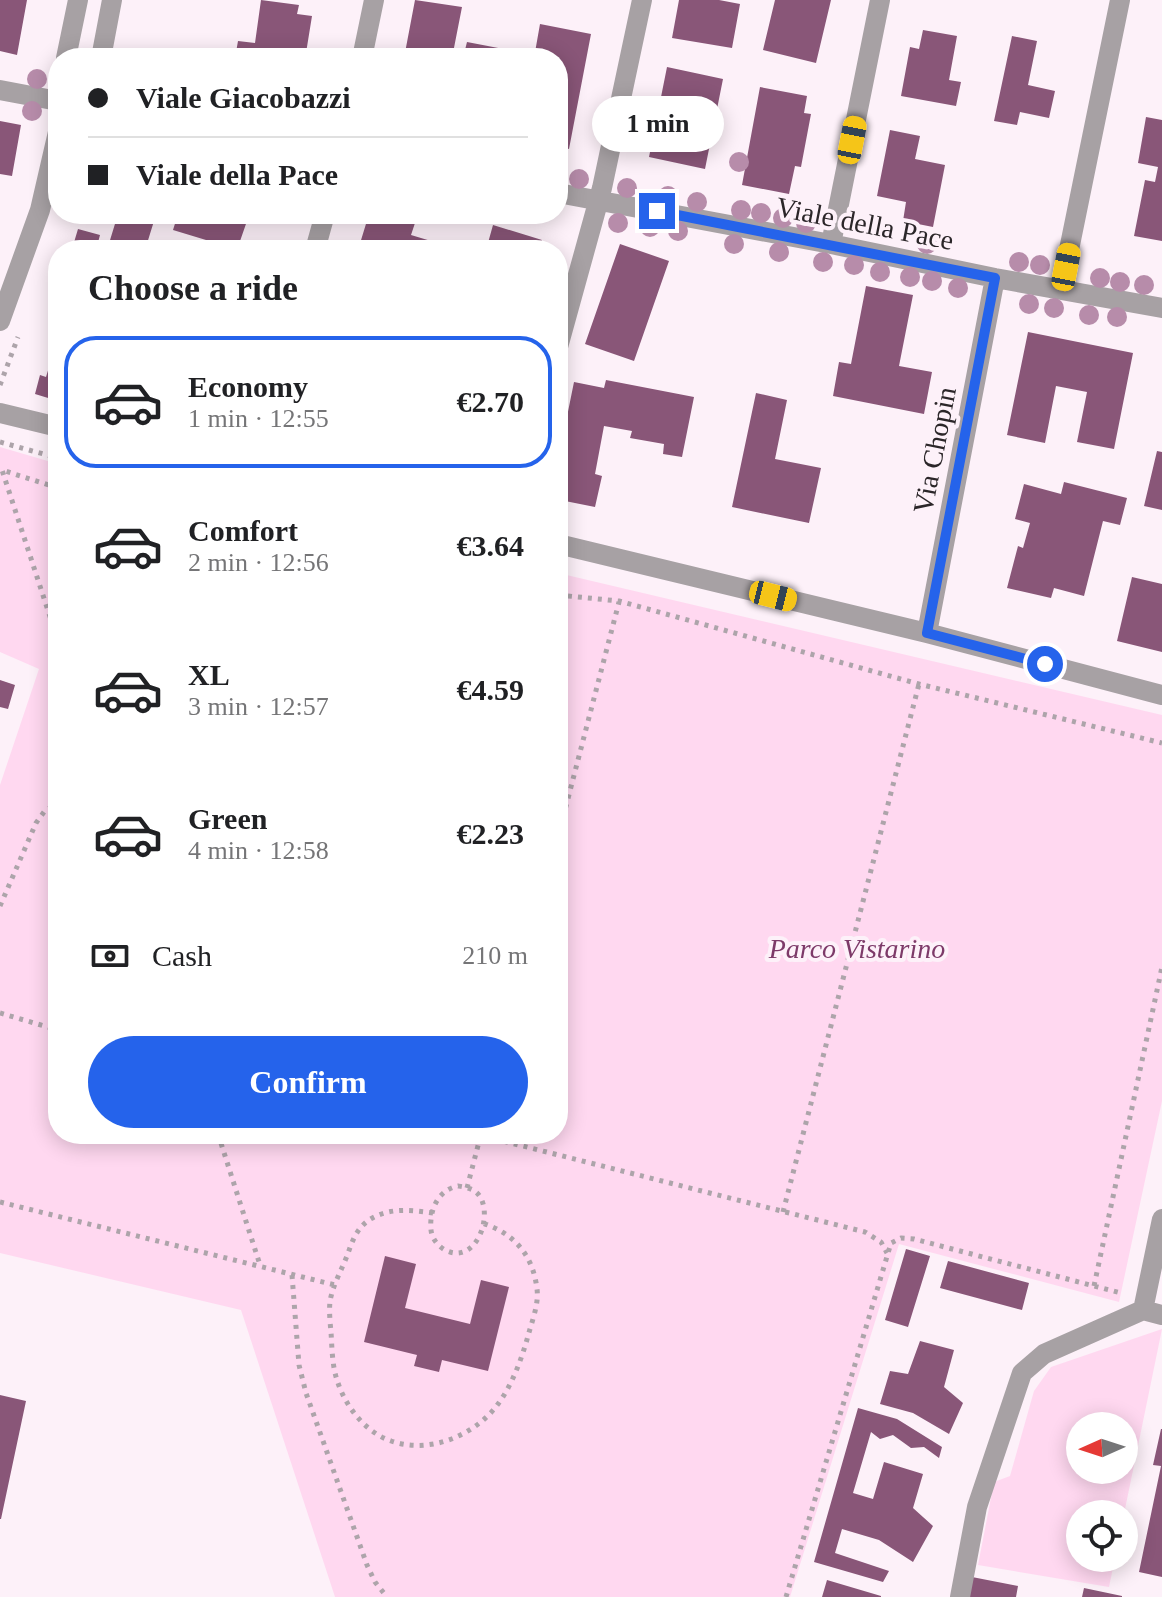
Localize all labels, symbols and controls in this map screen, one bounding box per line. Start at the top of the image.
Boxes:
text: Viale Giacobazzi [136,81,351,114]
callout: 1 min [591,95,723,151]
text: 1 min [627,109,689,138]
car [836,114,868,166]
text: Viale della Pace [136,158,338,191]
street label: Viale della Pace [773,191,956,256]
route end [639,193,675,229]
car [1050,241,1082,293]
text: Choose a ride [88,268,298,308]
icon: car [92,366,164,438]
text: Economy [188,370,308,403]
street label: Via Chopin [907,384,962,516]
text: €2.70 [457,385,524,418]
text: 1 min · 12:55 [188,404,329,433]
icon: car [92,510,164,582]
text: Comfort [188,514,298,547]
text: €3.64 [457,529,524,562]
text: 2 min · 12:56 [188,548,329,577]
car [747,579,799,613]
route start [1027,646,1063,682]
icon: car [92,654,164,726]
text: XL [188,658,230,691]
text: €4.59 [457,673,524,706]
text: 3 min · 12:57 [188,692,329,721]
icon: car [92,798,164,870]
text: Green [188,802,267,835]
text: €2.23 [457,817,524,850]
text: 4 min · 12:58 [188,836,329,865]
park label: Parco Vistarino [768,933,945,964]
icon: cash [88,934,132,978]
text: Cash [152,939,212,972]
text: 210 m [462,941,528,970]
button: Confirm [88,1036,528,1128]
north arrow [1066,1412,1138,1484]
map controls [1066,1412,1138,1572]
button: locate [1066,1500,1138,1572]

